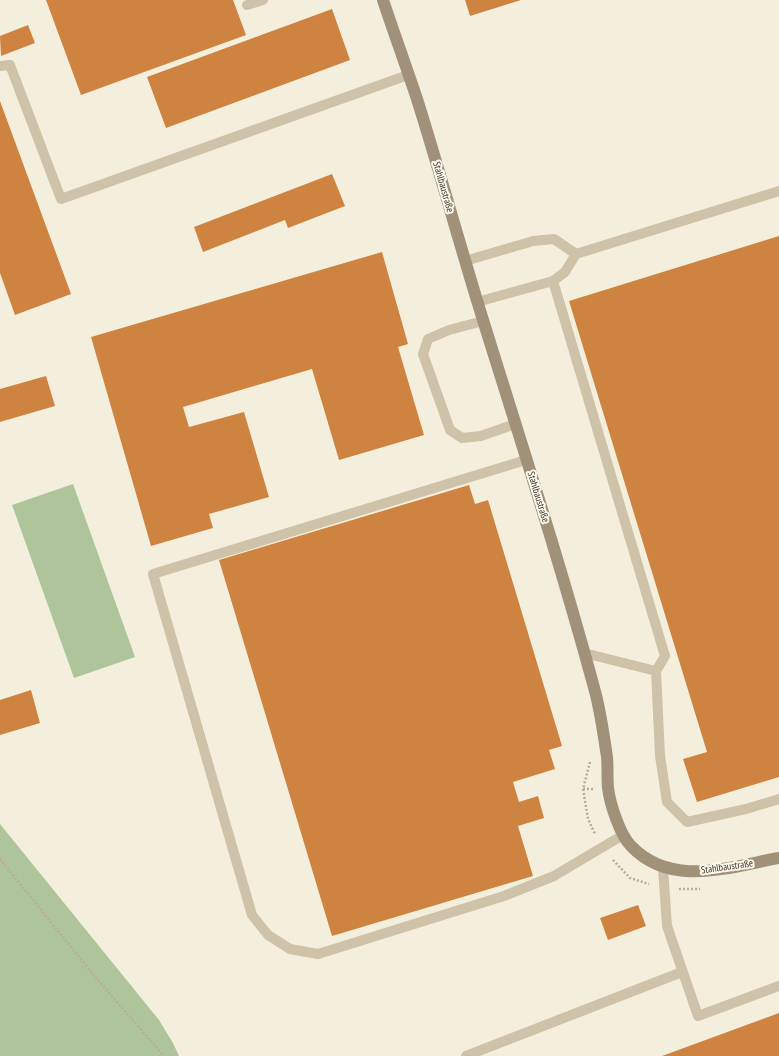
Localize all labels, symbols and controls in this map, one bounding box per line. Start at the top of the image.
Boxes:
street label: Stahlbaustraße [430,160,456,214]
street label: Stahlbaustraße [525,470,551,524]
street label: Stahlbaustraße [700,857,754,877]

